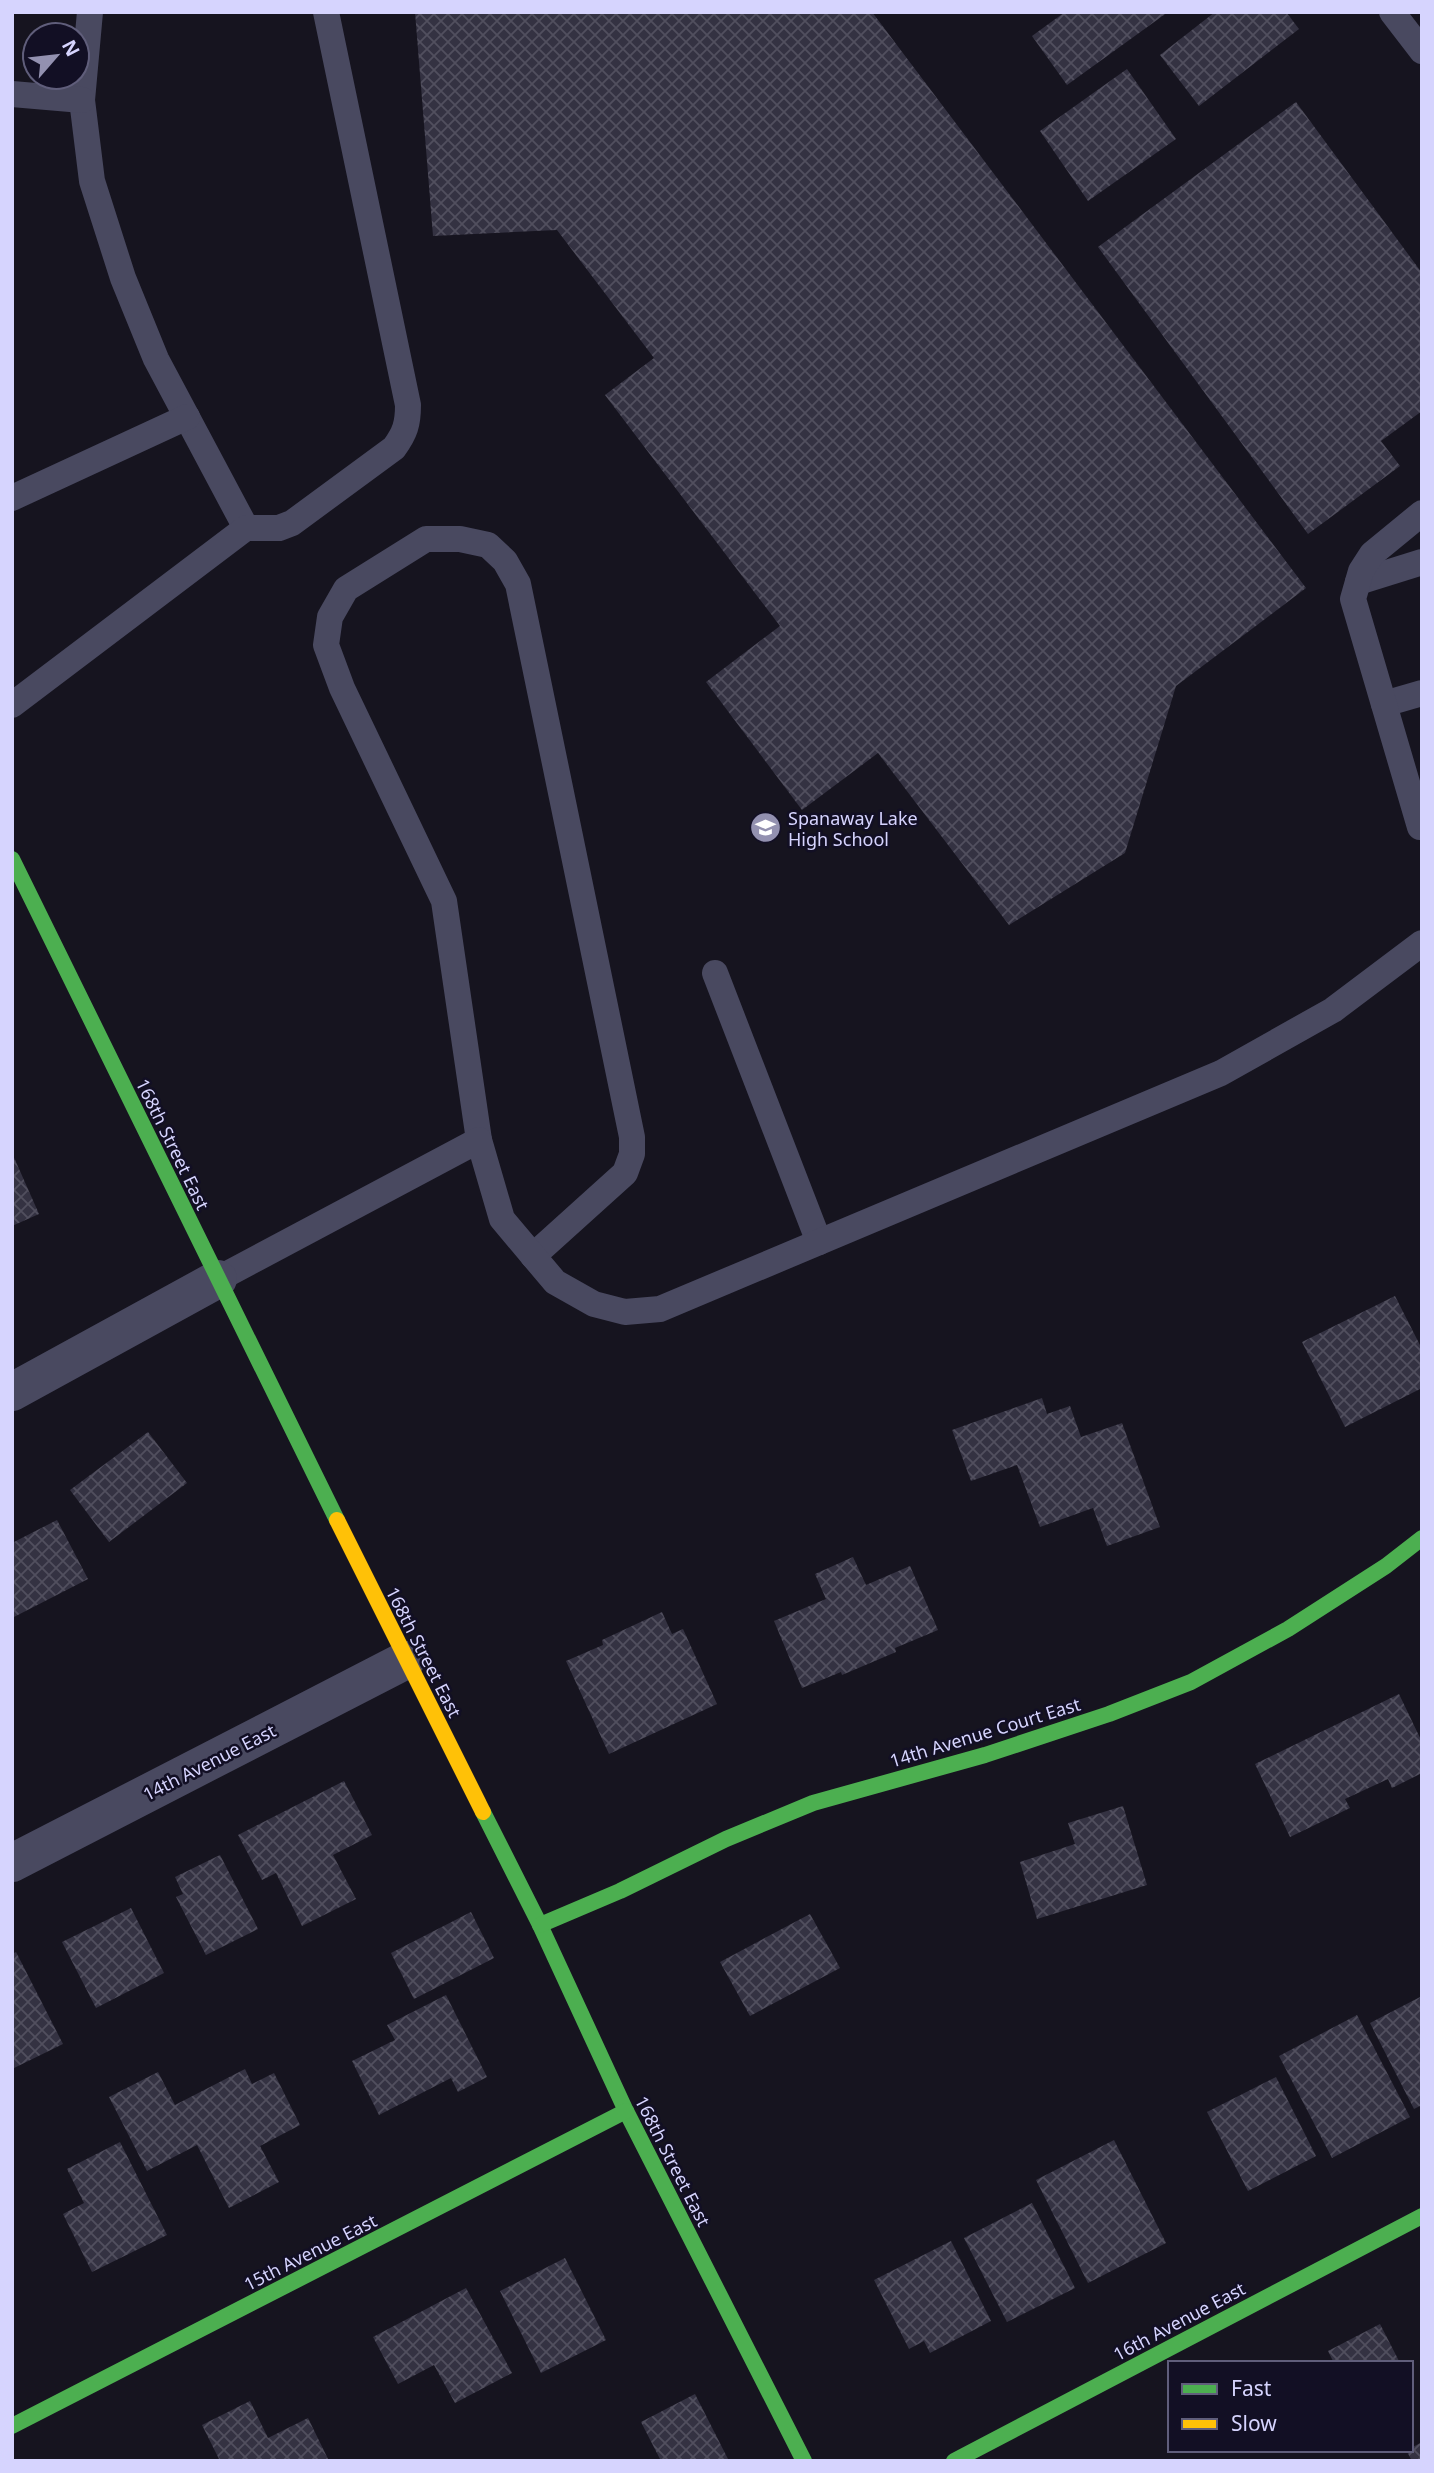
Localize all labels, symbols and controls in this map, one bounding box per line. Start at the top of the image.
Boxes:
north arrow [21,21,91,91]
text: N [56,35,86,61]
place label: Spanaway Lake High School [788,806,918,851]
school or university icon: Spanaway Lake High School [748,811,782,845]
street label: 168th Street East [131,1074,215,1214]
street label: 168th Street East [381,1583,467,1722]
street label: 14th Avenue Court East [887,1691,1084,1772]
street label: 14th Avenue East [139,1718,280,1806]
street label: 168th Street East [630,2092,716,2231]
street label: 15th Avenue East [240,2208,381,2296]
street label: 16th Avenue East [1109,2276,1250,2366]
legend [1168,2361,1413,2452]
text: Fast [1231,2374,1272,2402]
text: Slow [1231,2409,1277,2437]

